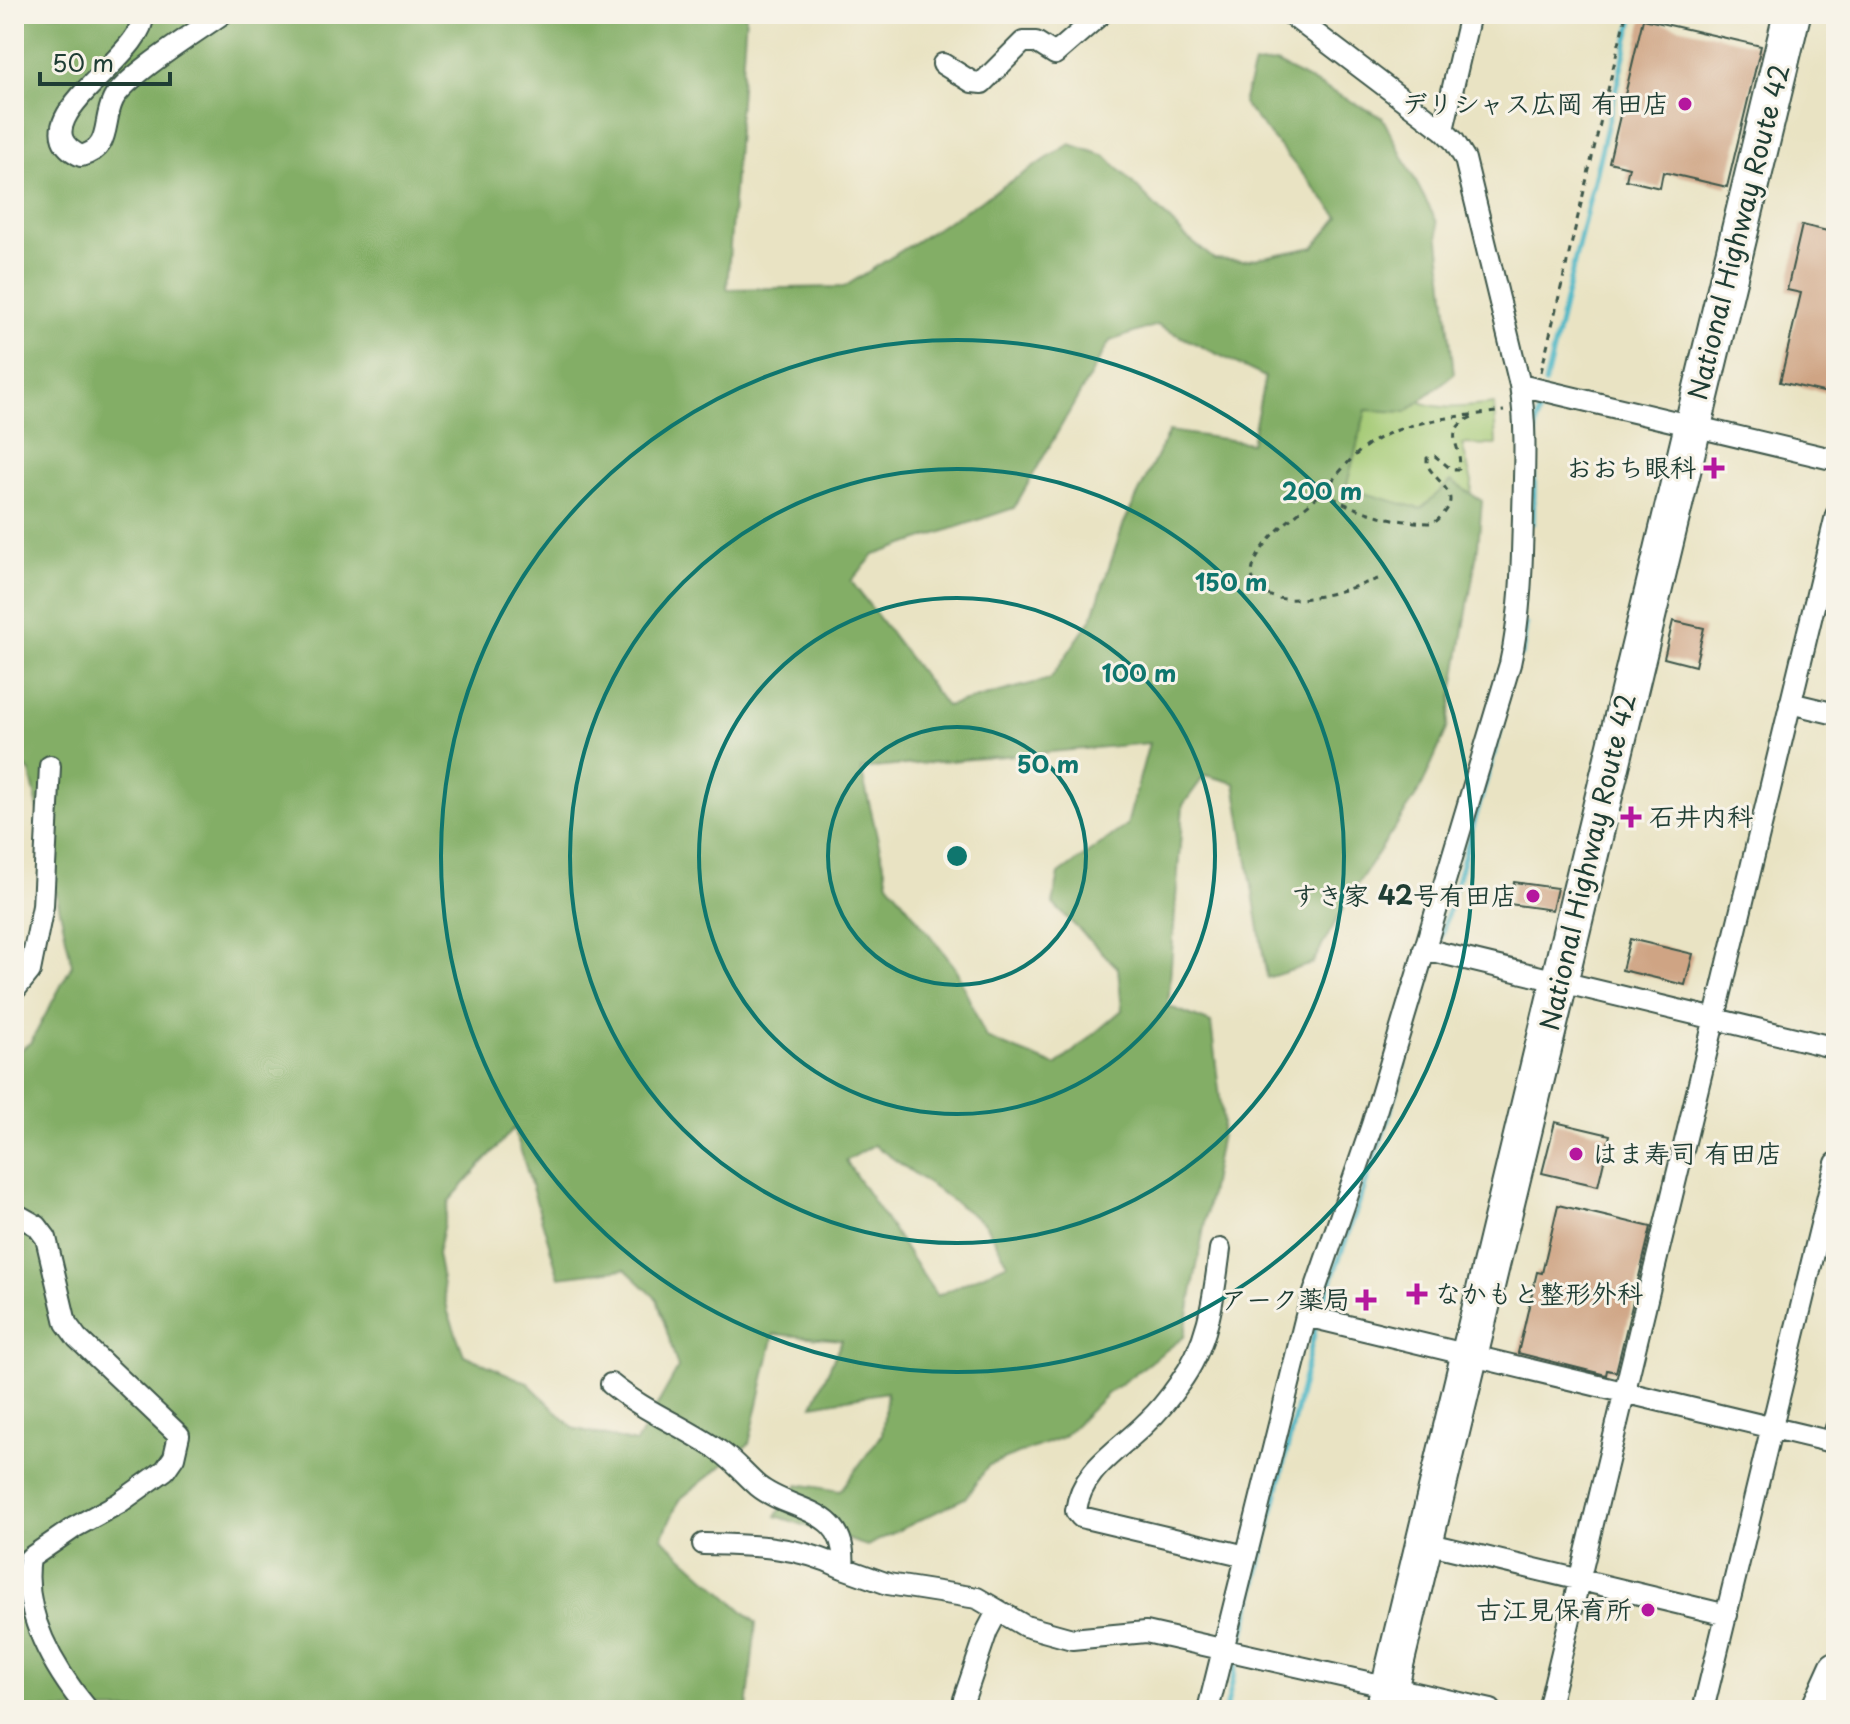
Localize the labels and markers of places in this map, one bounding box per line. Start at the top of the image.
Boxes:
place label: デリシャス広岡 有田店 [1402,83,1669,122]
marker: デリシャス広岡 有田店 [1676,95,1694,113]
place label: おおち眼科 [1566,447,1696,486]
marker: おおち眼科 [1703,457,1725,479]
place label: 石井内科 [1649,796,1753,835]
marker: 石井内科 [1620,806,1642,828]
centre of rings [943,842,971,870]
place label: すき家 42号有田店 [1291,875,1517,914]
marker: すき家 42号有田店 [1524,887,1542,905]
place label: はま寿司 有田店 [1592,1133,1782,1172]
marker: はま寿司 有田店 [1567,1145,1585,1163]
place label: なかもと整形外科 [1435,1273,1643,1312]
place label: アーク薬局 [1221,1279,1350,1318]
marker: なかもと整形外科 [1406,1283,1428,1305]
marker: アーク薬局 [1357,1291,1375,1309]
place label: 古江見保育所 [1476,1589,1632,1628]
marker: 古江見保育所 [1639,1601,1657,1619]

